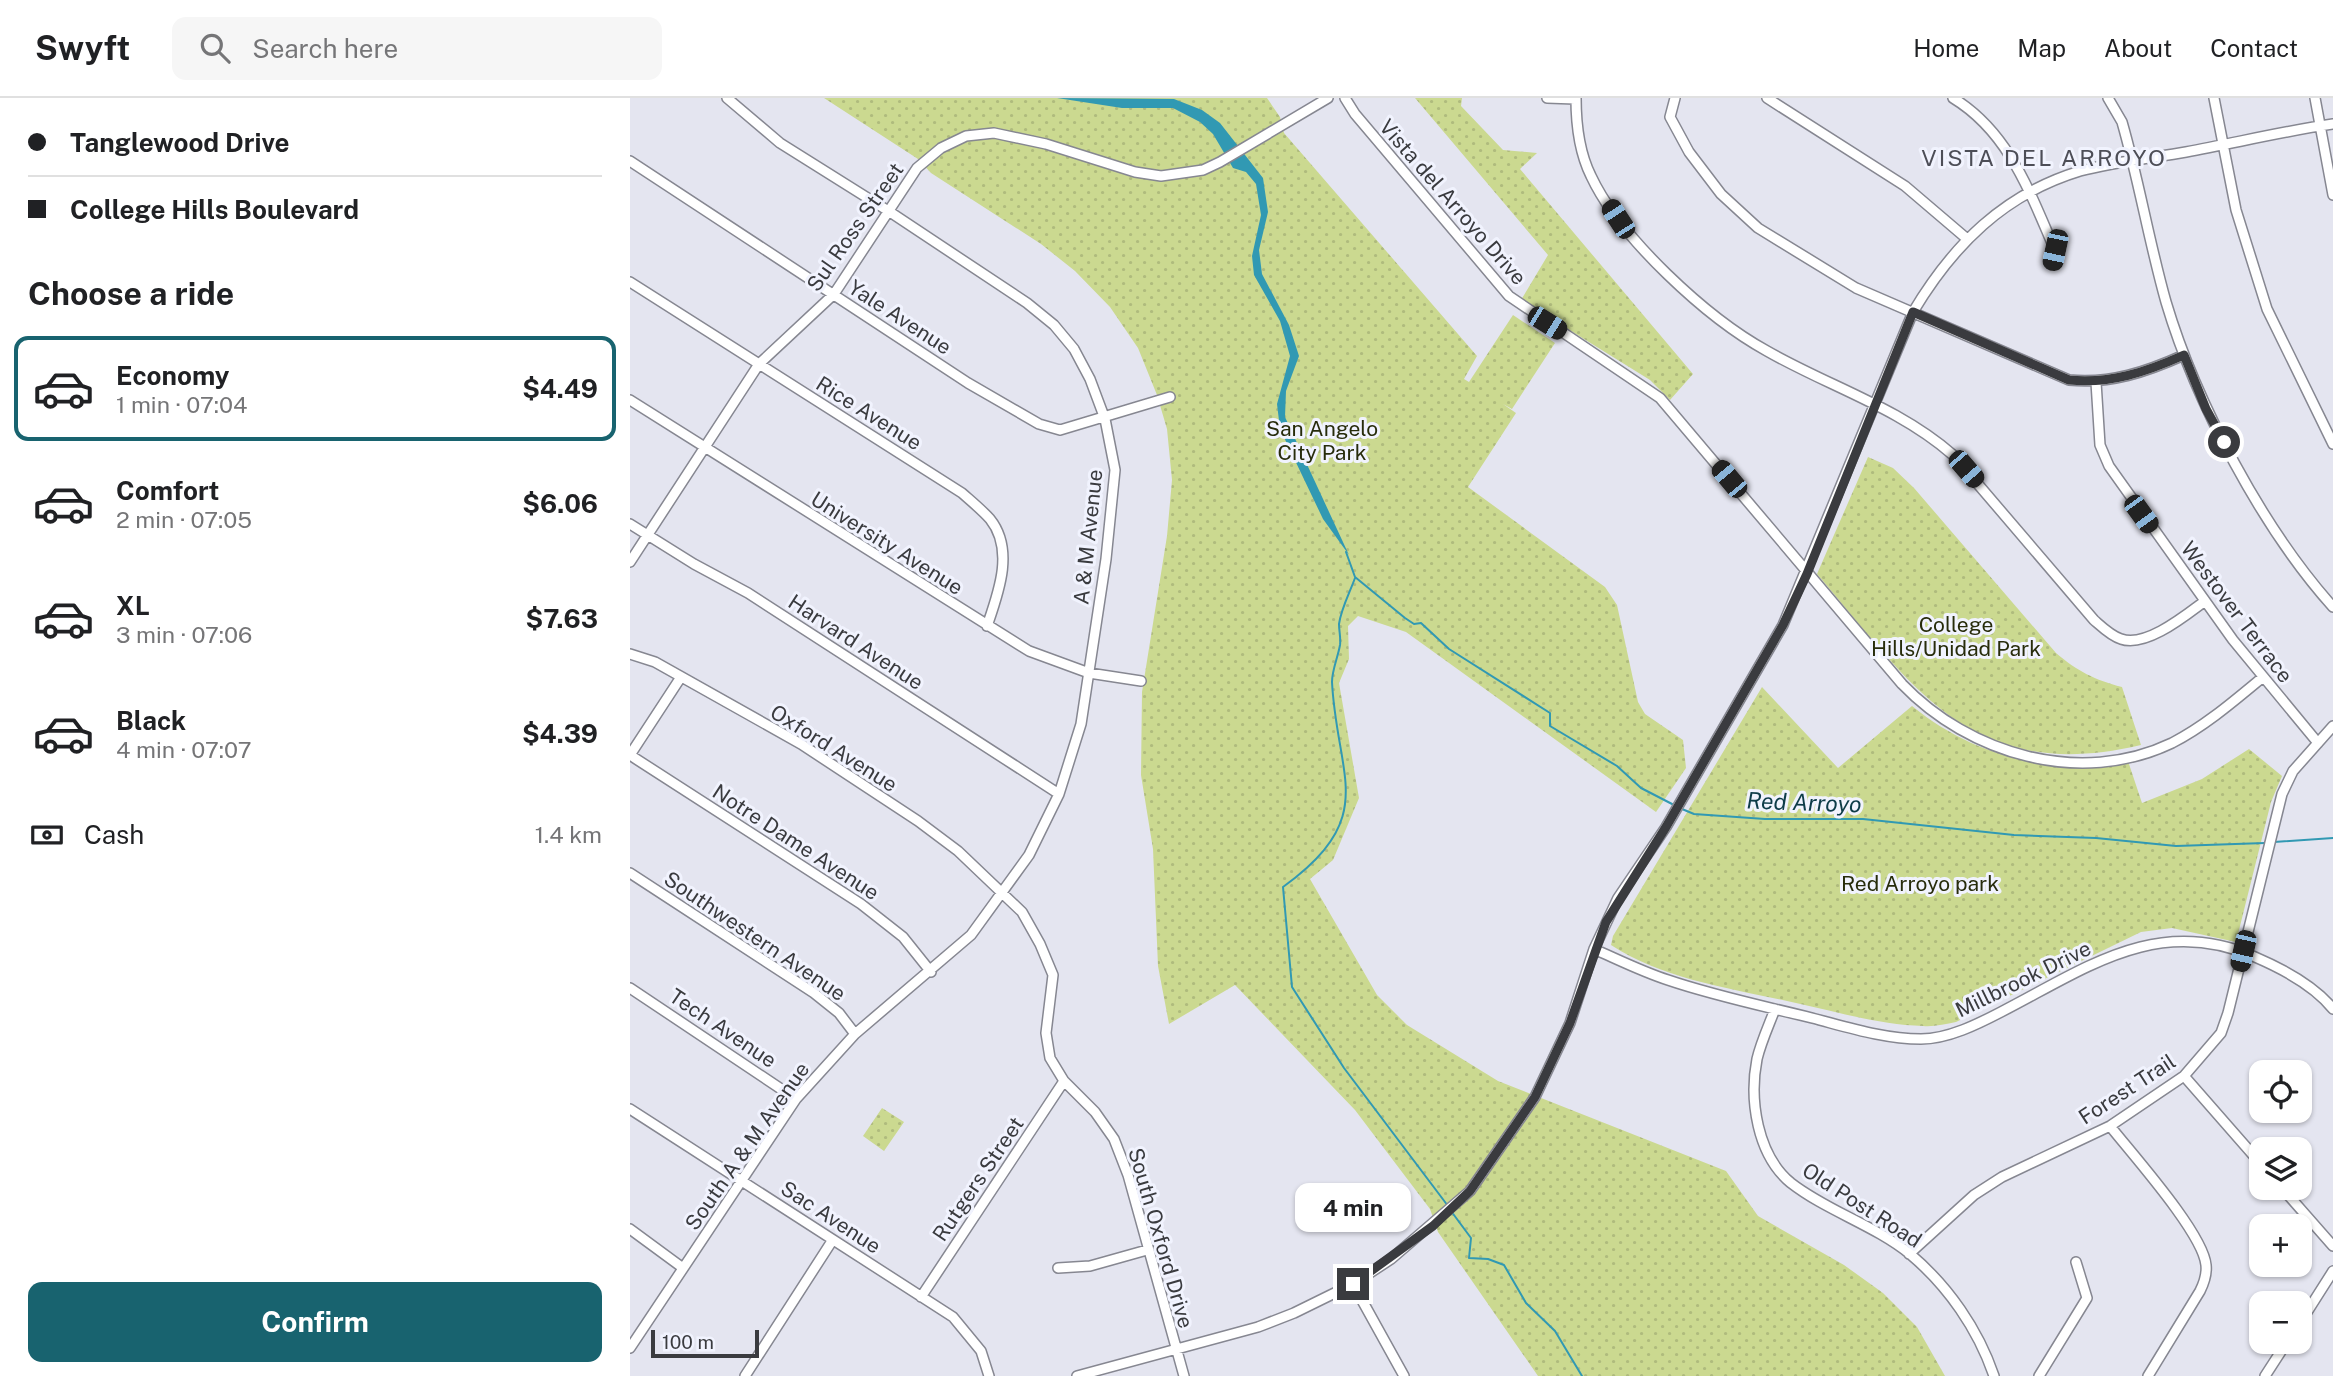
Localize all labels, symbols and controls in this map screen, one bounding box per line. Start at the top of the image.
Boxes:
search box [172,17,662,80]
text: Swyft [35,29,130,67]
icon: search [196,29,234,67]
text: Search here [252,33,398,64]
text: Home [1913,34,1979,62]
text: Map [2017,34,2066,62]
text: About [2104,34,2172,62]
text: Contact [2210,34,2298,62]
street label: Vista del Arroyo Drive [1374,114,1532,290]
text: Tanglewood Drive [70,127,290,158]
district label: VISTA DEL ARROYO [1921,144,2167,171]
street label: Sul Ross Street [801,158,909,296]
text: College Hills Boulevard [70,194,359,225]
car [1598,196,1639,242]
car [2041,227,2070,273]
street label: Yale Avenue [844,274,956,360]
text: Choose a ride [28,275,234,312]
car [1524,303,1571,343]
icon: car [32,357,95,420]
text: Economy [116,360,229,391]
street label: Rice Avenue [812,371,926,455]
text: $4.49 [522,373,598,404]
text: 1 min · 07:04 [116,391,247,418]
park label: San Angelo City Park [1266,416,1378,465]
route start [2208,426,2240,458]
car [1945,446,1988,492]
car [1708,456,1751,502]
street label: A & M Avenue [1068,468,1108,606]
icon: car [32,472,95,535]
text: Comfort [116,475,219,506]
street label: University Avenue [806,486,968,600]
text: $6.06 [522,488,598,519]
car [2121,491,2162,537]
text: 2 min · 07:05 [116,506,252,533]
street label: Westover Terrace [2176,536,2298,688]
icon: car [32,587,95,650]
street label: Harvard Avenue [784,589,928,695]
text: XL [116,590,150,621]
text: $7.63 [526,603,598,634]
park label: College Hills/Unidad Park [1871,612,2041,661]
text: 3 min · 07:06 [116,621,252,648]
street label: Oxford Avenue [766,699,902,797]
icon: car [32,702,95,765]
text: Black [116,705,186,736]
text: $4.39 [522,718,598,749]
text: 4 min · 07:07 [116,736,251,763]
street label: Notre Dame Avenue [708,779,884,905]
water label: Red Arroyo [1746,786,1862,818]
icon: cash [28,816,66,854]
text: Cash [84,819,144,850]
text: 1.4 km [535,821,602,848]
street label: Southwestern Avenue [659,866,851,1006]
park label: Red Arroyo park [1841,871,1999,896]
car [2229,928,2258,974]
street label: Millbrook Drive [1951,935,2095,1023]
street label: Tech Avenue [665,983,781,1073]
street label: Forest Trail [2074,1048,2180,1130]
street label: South A & M Avenue [680,1057,814,1235]
map controls [2249,1060,2312,1354]
button: locate [2249,1060,2312,1123]
street label: Rutgers Street [927,1112,1029,1246]
button: layers [2249,1137,2312,1200]
street label: South Oxford Drive [1123,1145,1199,1331]
street label: Old Post Road [1798,1157,1926,1253]
street label: Sac Avenue [776,1175,886,1259]
callout: 4 min [1295,1182,1411,1232]
text: 4 min [1323,1194,1383,1221]
button: + [2249,1214,2312,1277]
route end [1337,1268,1369,1300]
button: Confirm [28,1282,602,1362]
button: − [2249,1291,2312,1354]
scale bar [651,1327,760,1359]
text: 100 m [662,1331,714,1353]

